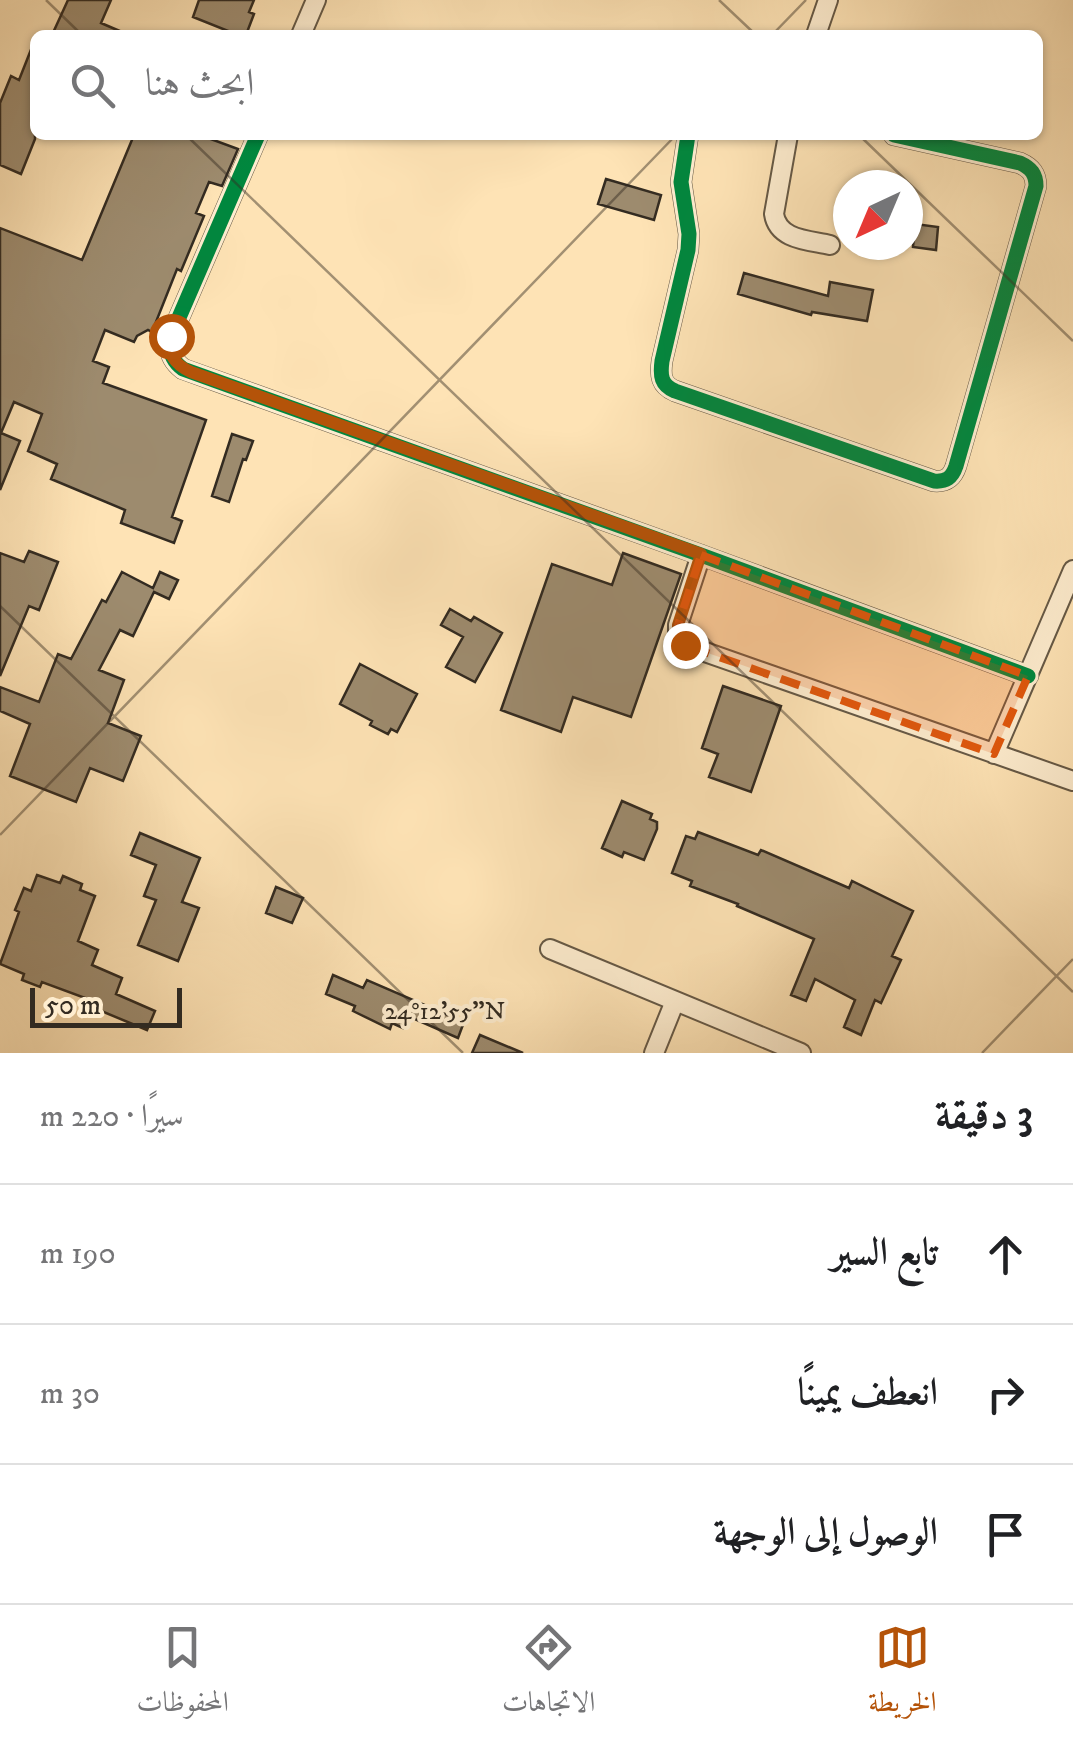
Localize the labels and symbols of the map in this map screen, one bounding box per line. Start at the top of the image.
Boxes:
north arrow [833,170,923,260]
route start [149,314,195,360]
route end [663,623,709,669]
scale bar [30,983,182,1028]
text: 24°12'55"N [385,996,505,1027]

